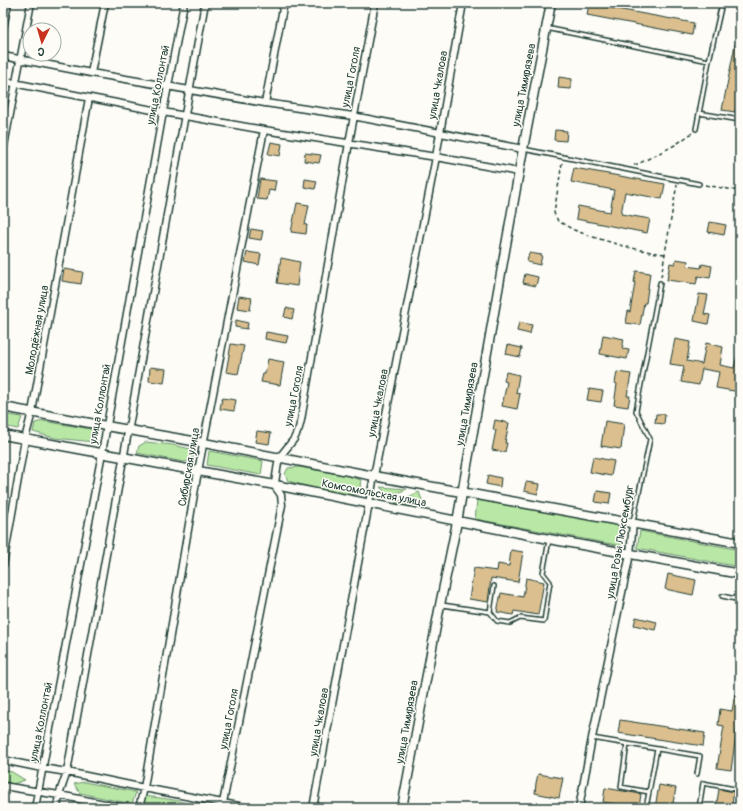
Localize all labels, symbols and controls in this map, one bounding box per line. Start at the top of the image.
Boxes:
north arrow [22,22,62,62]
street label: улица Тимирязева [509,42,538,129]
street label: улица Коллонтай [144,44,172,127]
text: С [37,45,45,58]
street label: улица Гоголя [339,46,363,109]
street label: улица Чкалова [425,50,450,121]
street label: Молодёжная улица [23,284,51,376]
street label: улица Тимирязева [453,361,481,448]
street label: улица Коллонтай [86,363,113,446]
street label: улица Гоголя [282,365,306,428]
street label: улица Чкалова [365,368,391,439]
street label: Сибирская улица [176,427,202,507]
street label: Комсомольская улица [321,476,427,510]
street label: улица Розы Люксембург [603,484,636,601]
street label: улица Тимирязева [393,679,421,766]
street label: улица Коллонтай [27,681,55,764]
street label: улица Чкалова [306,687,331,758]
street label: улица Гоголя [217,688,241,751]

